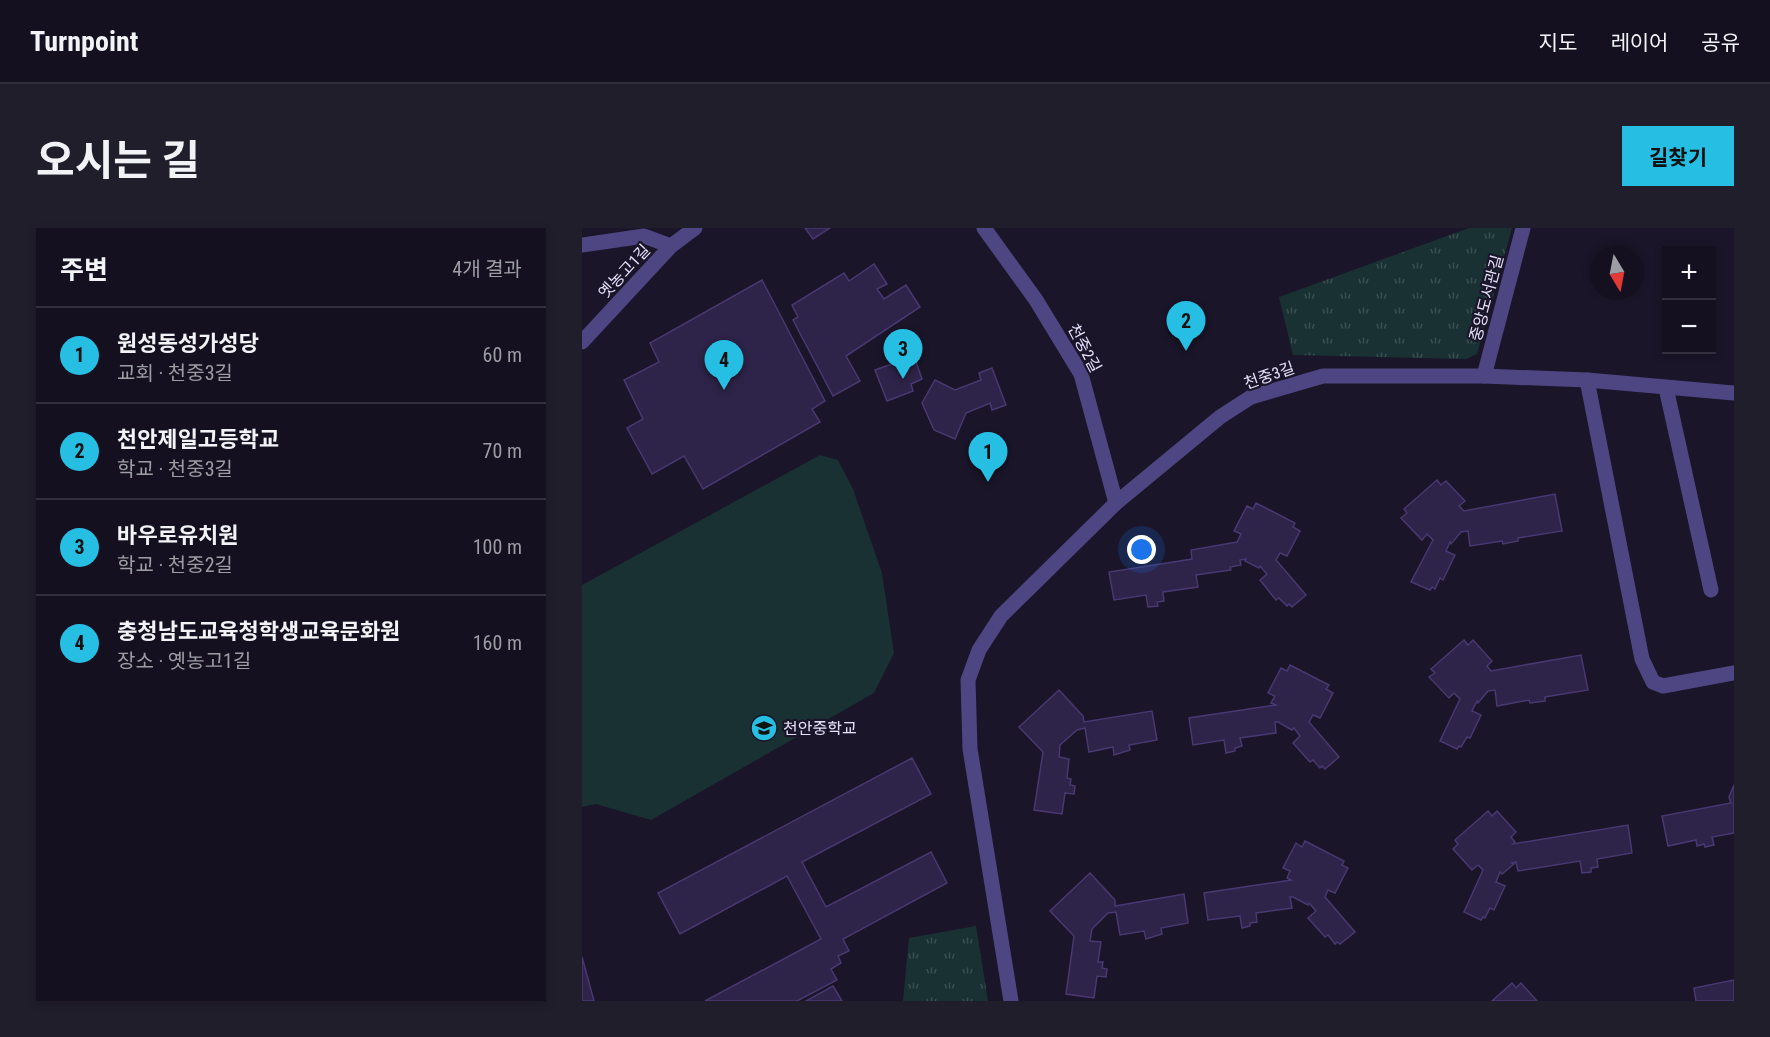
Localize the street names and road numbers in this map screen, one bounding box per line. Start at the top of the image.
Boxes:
street label: 옛농고1길 [595,240,654,302]
street label: 중앙도서관길 [1466,253,1507,343]
street label: 천중2길 [1064,321,1105,376]
street label: 천중3길 [1241,358,1297,393]

